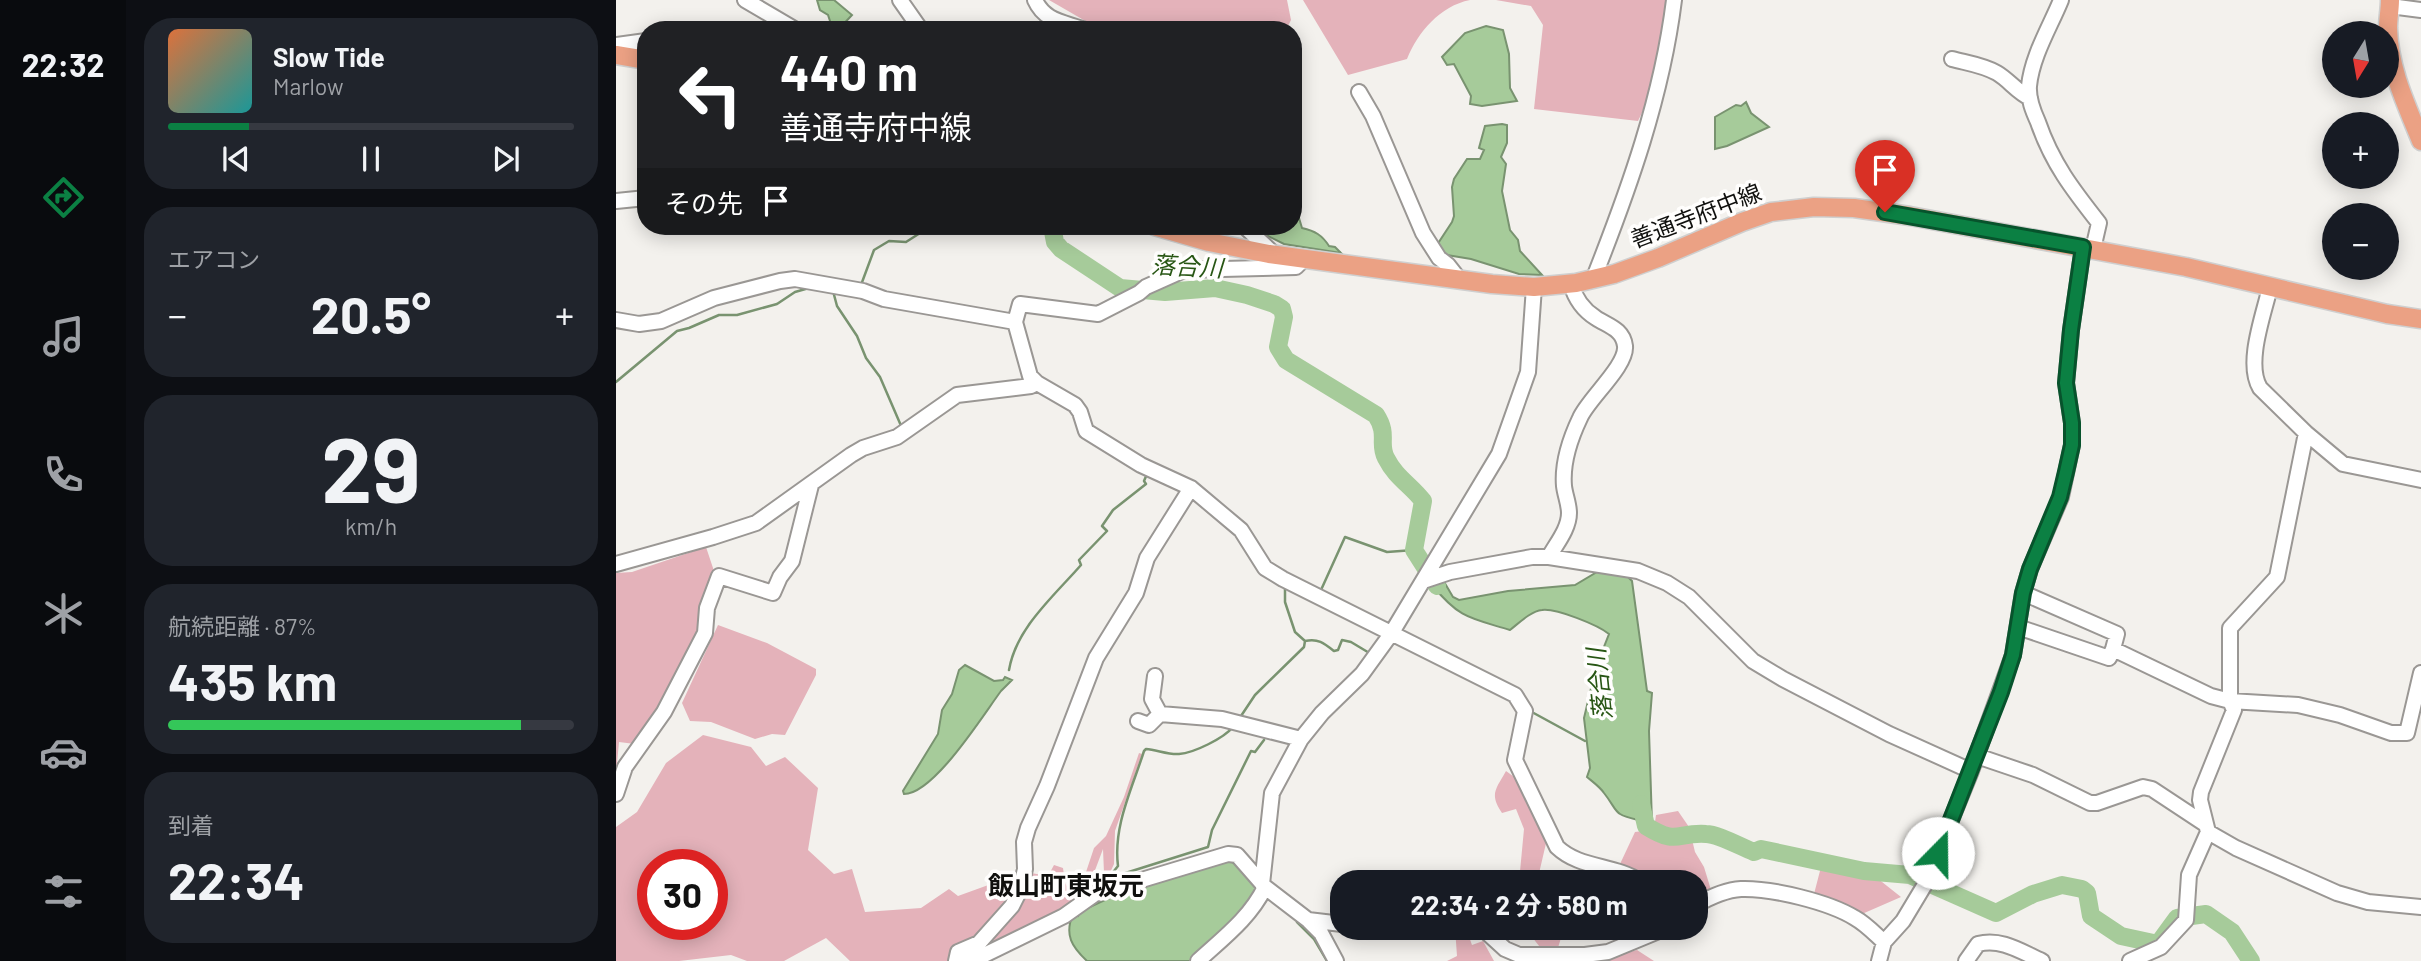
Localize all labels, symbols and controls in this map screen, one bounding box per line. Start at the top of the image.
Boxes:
north arrow [2322,21,2399,98]
map controls [2322,21,2399,280]
text: Slow Tide [273,41,385,72]
text: 440 m [780,42,918,101]
text: 22:32 [22,45,104,83]
icon: left [665,49,756,140]
text: Marlow [273,72,344,100]
text: 善通寺府中線 [780,107,972,145]
button: + [2322,112,2399,189]
icon: previous [217,140,255,178]
icon: pause [352,140,390,178]
icon: next [487,140,525,178]
pin [1855,140,1915,212]
icon: arrive [1866,151,1904,189]
icon: directions [39,173,88,222]
street label: 善通寺府中線 [1626,177,1765,253]
icon: arrive [757,182,795,220]
text: その先 [665,187,743,218]
button: − [2322,203,2399,280]
text: エアコン [168,245,260,273]
water label: 落合川 [1150,249,1227,282]
text: 20.5° [311,282,431,344]
text: − [168,291,187,337]
text: + [555,291,574,337]
icon: music [39,312,88,361]
text: 29 [321,412,421,521]
icon: phone [39,450,88,499]
text: km/h [345,512,397,540]
icon: climate [39,589,88,638]
text: 航続距離 · 87% [168,612,316,640]
water label: 落合川 [1580,644,1617,721]
text: 435 km [168,649,337,711]
icon: car [39,728,88,777]
text: 到着 [168,811,214,839]
position arrow [1901,816,1975,890]
text: 22:34 [168,848,305,910]
speed limit sign: 30 [637,849,728,940]
icon: filters [39,867,88,916]
district label: 飯山町東坂元 [988,869,1144,900]
text: 22:34 · 2 分 · 580 m [1411,889,1627,920]

